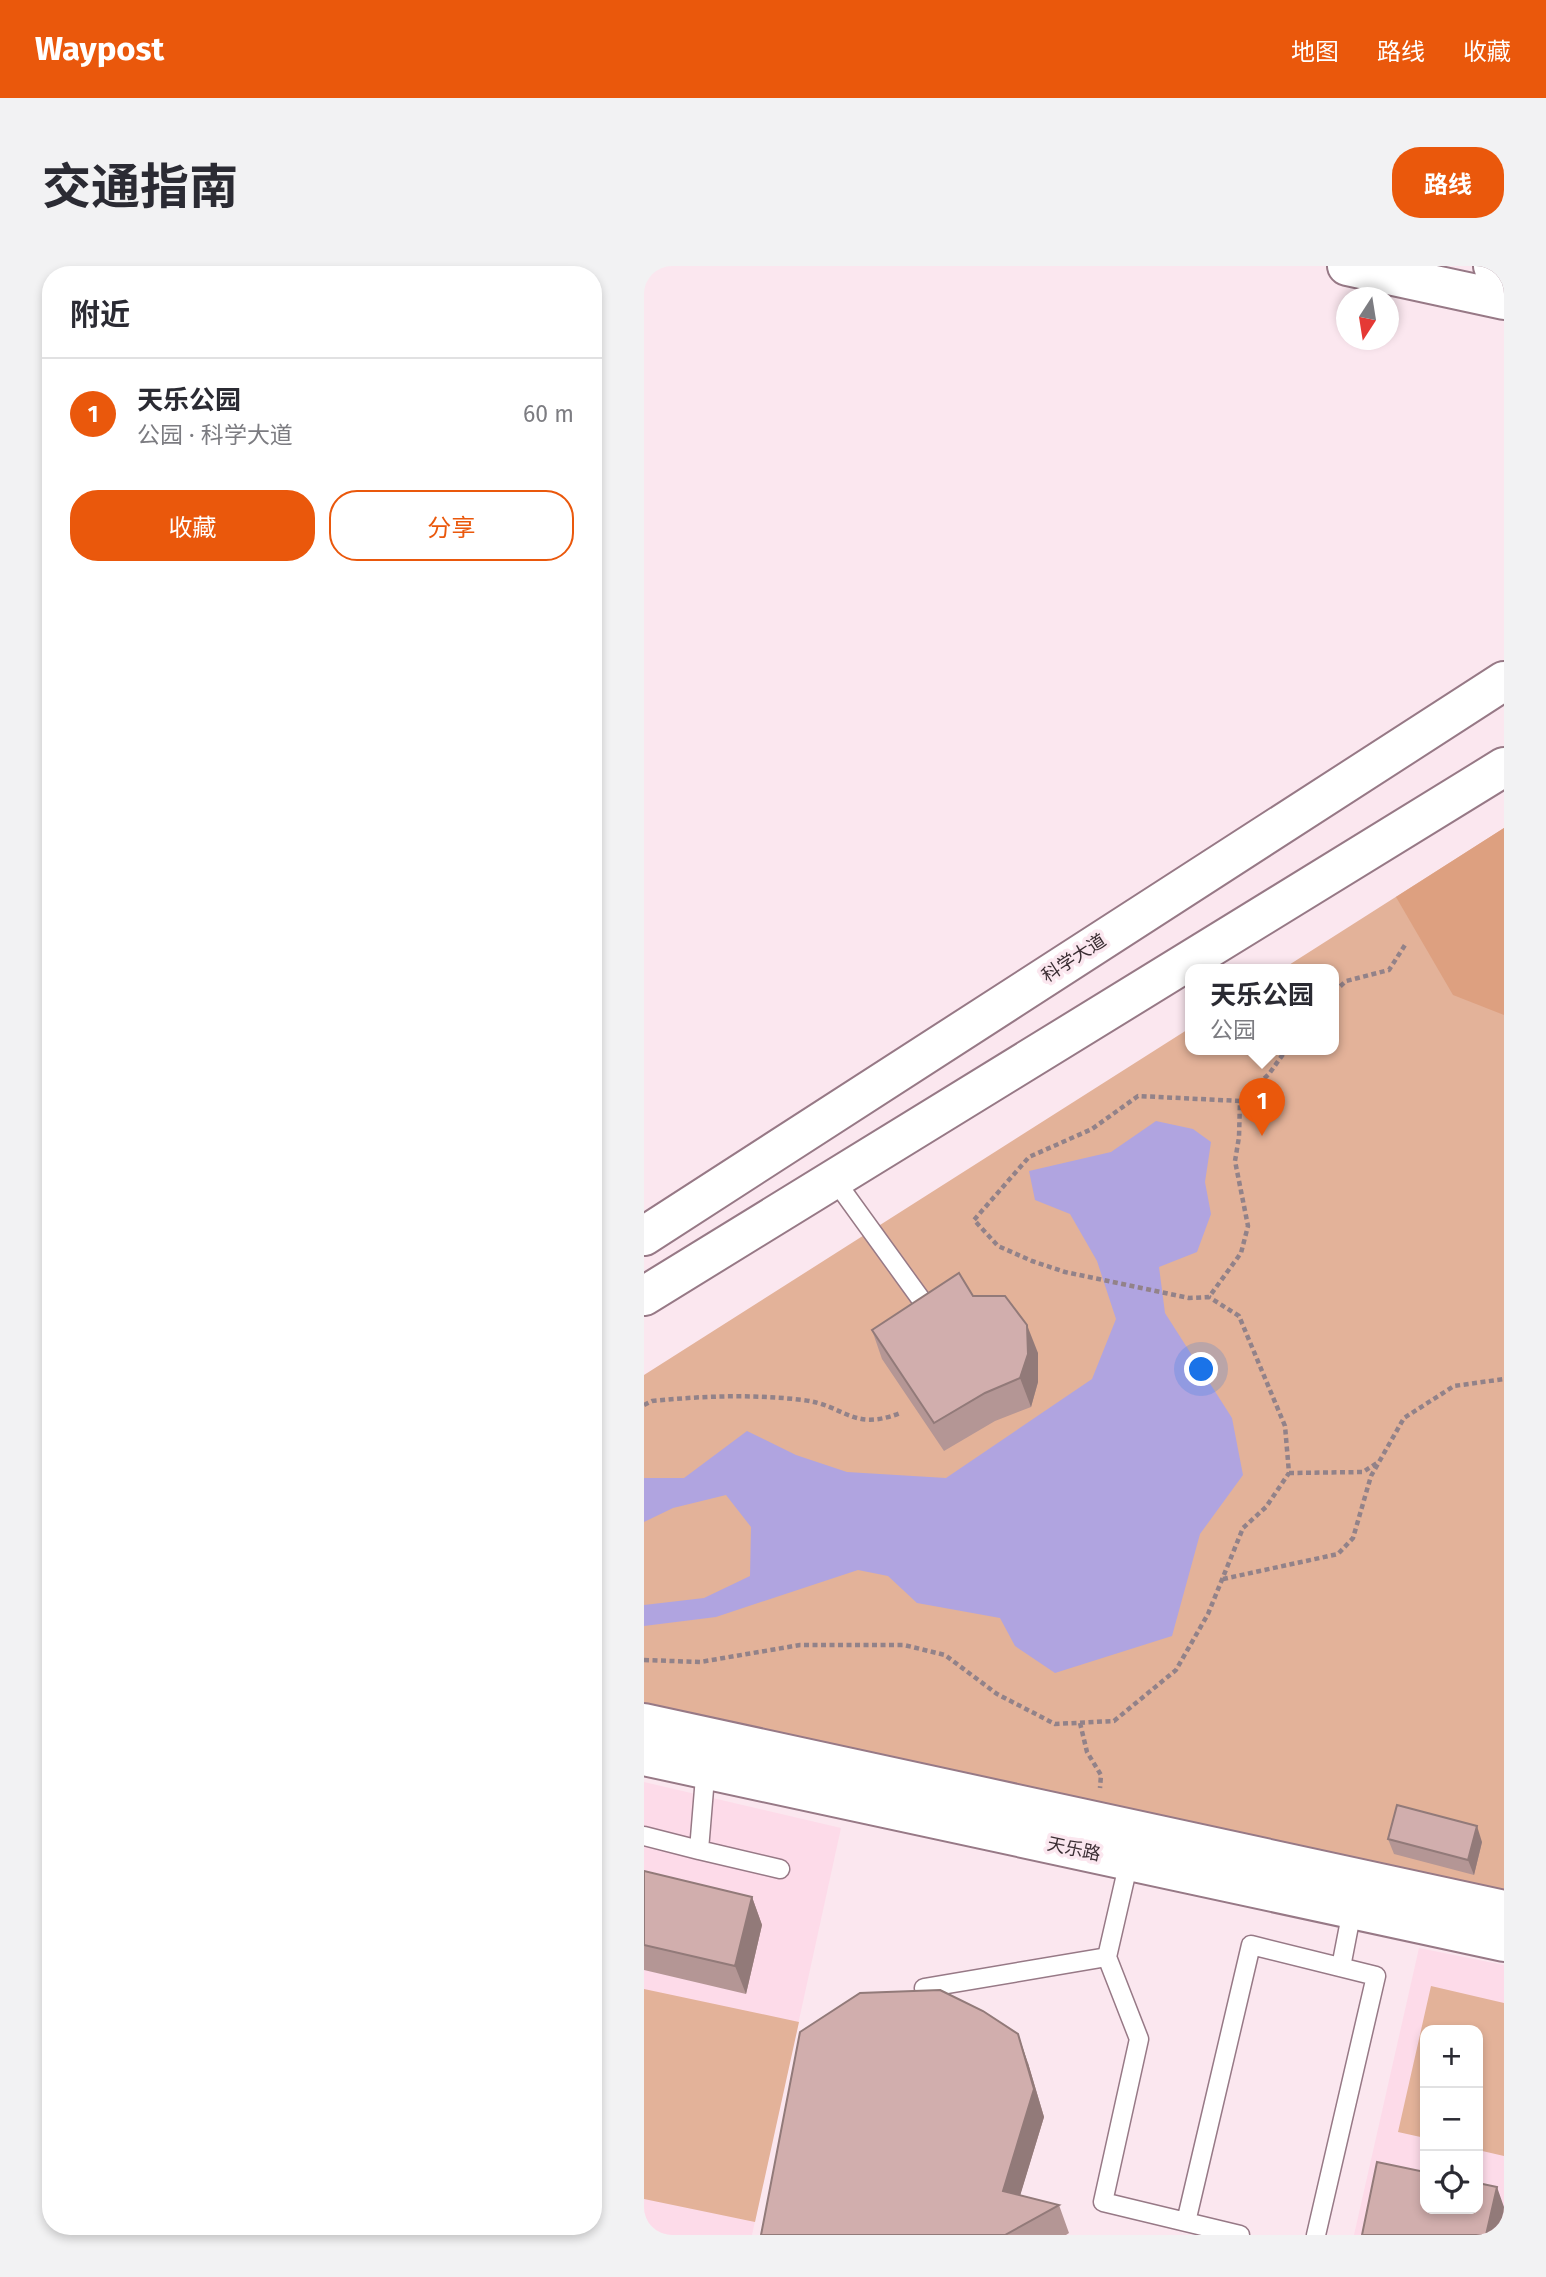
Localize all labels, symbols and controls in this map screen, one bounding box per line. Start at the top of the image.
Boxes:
text: Waypost [35,29,164,69]
text: 地图 [1291,38,1339,66]
text: 路线 [1377,38,1425,66]
text: 收藏 [1463,38,1511,66]
button: 路线 [1392,147,1504,218]
text: 交通指南 [42,158,238,217]
north arrow [1336,287,1399,350]
text: 附近 [70,297,130,333]
text: 天乐公园 [137,385,241,416]
text: 1 [88,400,98,428]
text: 60 m [523,400,574,428]
text: 公园 · 科学大道 [137,421,293,449]
button: 收藏 [70,490,315,561]
button: 分享 [329,490,574,561]
street label: 科学大道 [1038,929,1110,987]
popup [1185,964,1339,1055]
text: 天乐公园 [1210,980,1314,1011]
text: 公园 [1210,1016,1256,1044]
pin: 1 [1239,1078,1285,1136]
your location [1184,1352,1218,1386]
street label: 天乐路 [1045,1833,1103,1865]
map controls [1420,2025,1483,2214]
button: + [1420,2025,1483,2088]
button: − [1420,2088,1483,2151]
button: locate [1420,2151,1483,2214]

